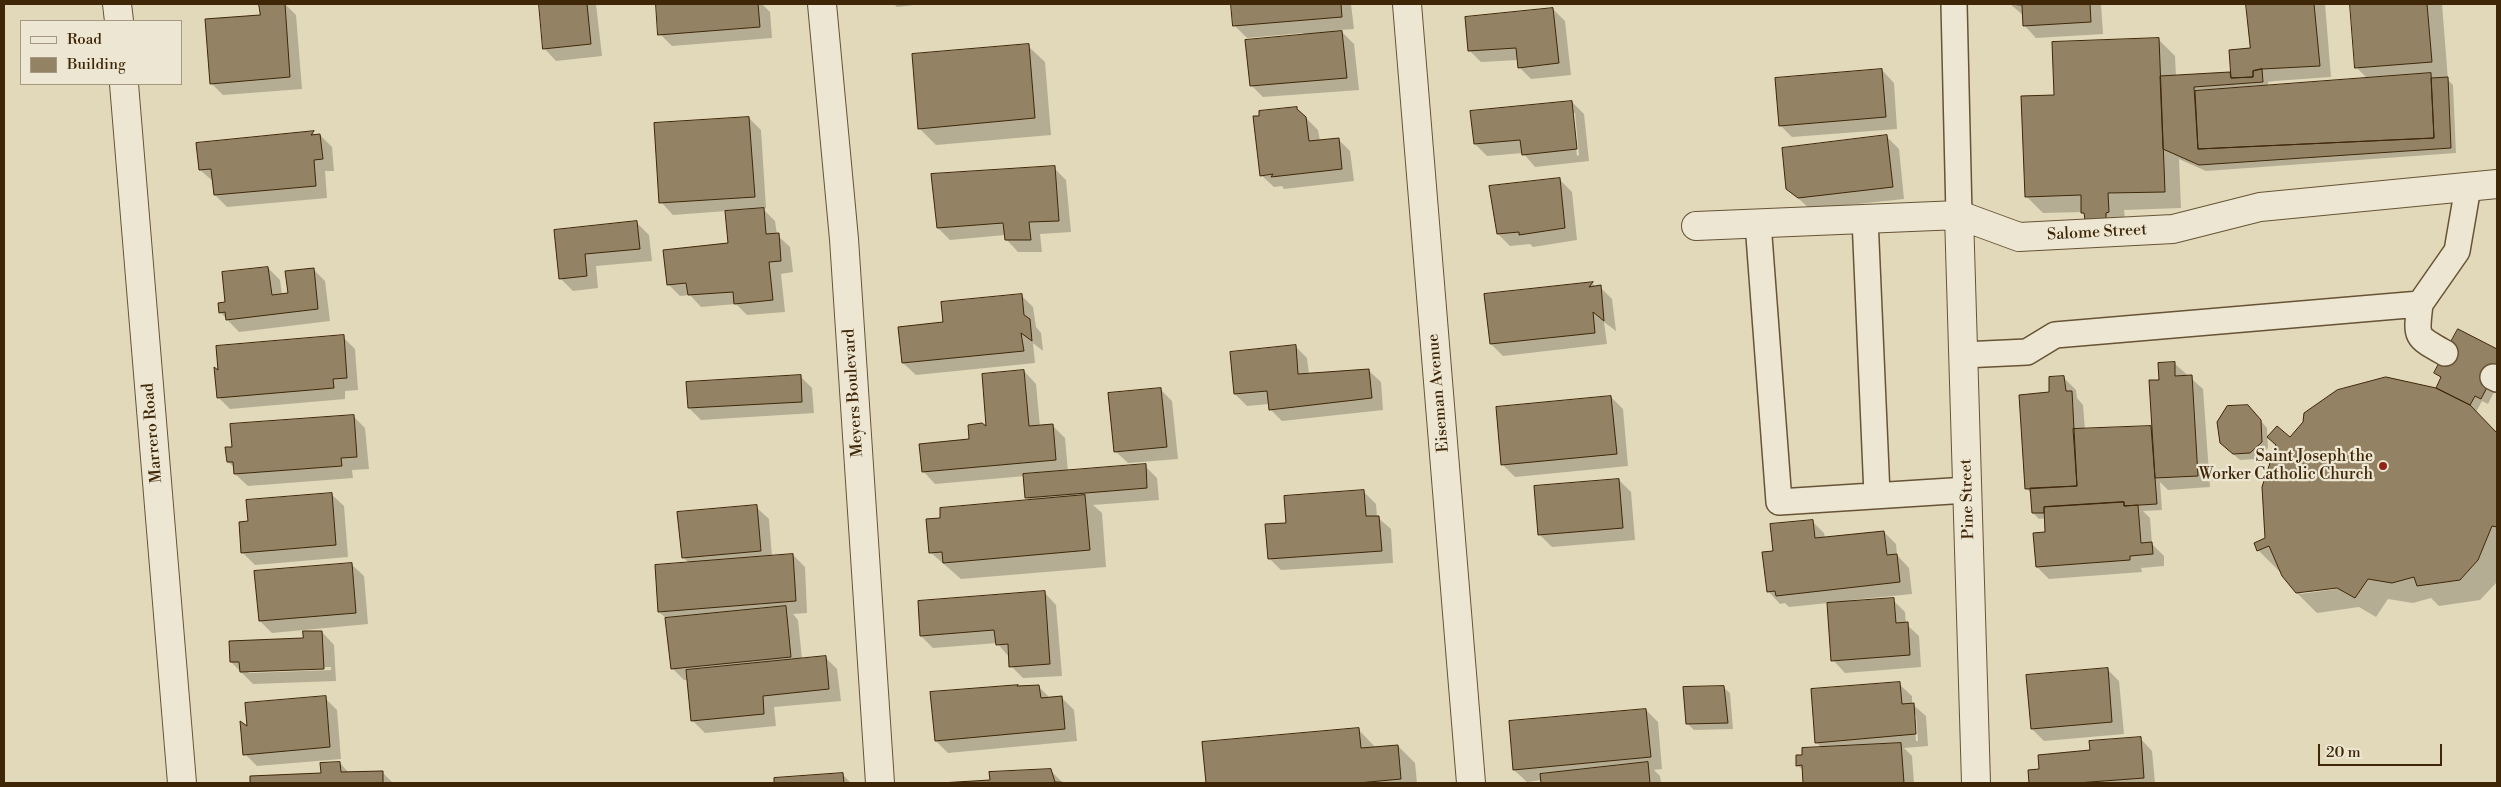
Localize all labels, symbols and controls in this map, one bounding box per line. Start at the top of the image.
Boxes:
legend [20,20,182,85]
text: Road [67,30,102,49]
text: Building [67,55,126,74]
street label: Salome Street [2047,221,2147,245]
street label: Meyers Boulevard [840,328,868,458]
street label: Eiseman Avenue [1424,333,1454,453]
street label: Marrero Road [139,382,167,484]
place label: Saint Joseph the Worker Catholic Church [2199,447,2373,485]
street label: Pine Street [1957,458,1979,540]
marker: Saint Joseph the Worker Catholic Church [2377,460,2389,472]
scale bar [2321,734,2445,766]
text: 20 m [2326,743,2361,762]

